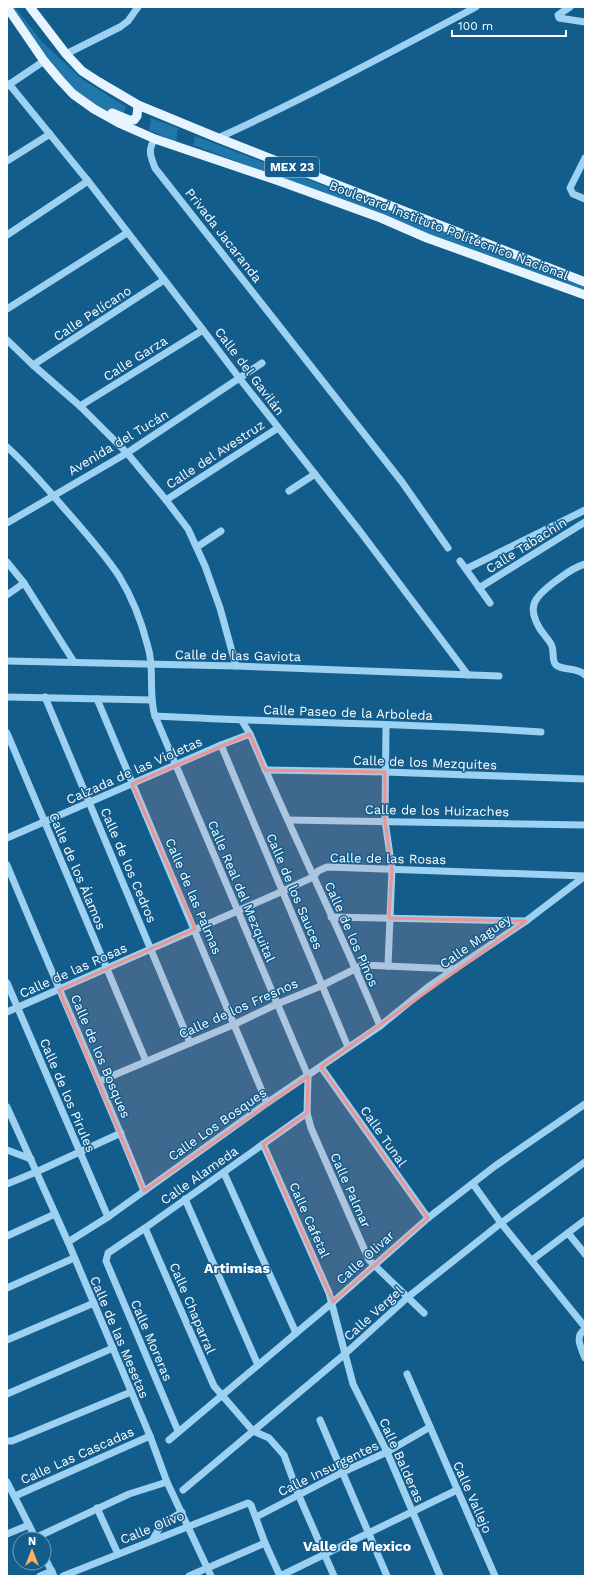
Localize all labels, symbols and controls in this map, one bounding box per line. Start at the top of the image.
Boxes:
scale bar [452,12,566,38]
text: 100 m [458,19,493,33]
road number: MEX 23 [265,157,319,177]
street label: Boulevard Instituto Politécnico Nacional [327,178,571,283]
street label: Privada Jacaranda [182,185,265,286]
street label: Calle Pelícano [51,283,134,344]
street label: Calle del Gavilán [212,324,287,418]
street label: Calle Garza [101,333,171,384]
street label: Avenida del Tucán [65,407,171,478]
street label: Calle del Avestruz [163,417,267,492]
street label: Calle Tabachín [483,515,569,576]
street label: Calle de las Gaviota [175,647,302,664]
street label: Calle Paseo de la Arboleda [263,702,434,723]
street label: Calzada de las Violetas [64,734,205,807]
street label: Calle de los Mezquites [353,752,497,773]
street label: Calle de los Huizaches [365,802,509,819]
street label: Calle de los Cedros [97,805,160,925]
street label: Calle de los Álamos [46,810,110,932]
street label: Calle Real del Mezquital [205,818,278,964]
street label: Calle de los Sauces [263,831,326,952]
street label: Calle de las Palmas [162,836,225,957]
street label: Calle de las Rosas [330,850,446,867]
street label: Calle de los Pinos [322,879,382,989]
street label: Calle Maguey [437,911,514,971]
street label: Calle de las Rosas [17,940,129,1001]
street label: Calle de los Fresnos [176,975,300,1042]
street label: Calle de los Bosques [68,992,133,1120]
street label: Calle de los Pirules [37,1036,98,1155]
street label: Calle Los Bosques [165,1085,269,1164]
street label: Calle Tunal [357,1103,410,1169]
street label: Calle Alameda [158,1143,241,1208]
street label: Calle Palmar [327,1150,374,1230]
street label: Calle Cafetal [286,1180,333,1260]
street label: Calle Olivar [333,1228,397,1287]
street label: Calle Chaparral [167,1260,219,1356]
district label: Artimisas [204,1260,270,1276]
street label: Calle de las Mesetas [87,1274,152,1401]
street label: Calle Vergel [341,1283,406,1344]
street label: Calle Moreras [128,1297,175,1383]
street label: Calle Balderas [376,1416,427,1505]
street label: Calle Las Cascadas [18,1424,136,1487]
street label: Calle Insurgentes [275,1438,381,1499]
street label: Calle Vallejo [450,1459,495,1536]
street label: Calle Olivo [118,1508,187,1547]
north arrow [12,1531,52,1571]
text: N [28,1535,36,1548]
district label: Valle de Mexico [303,1538,411,1554]

